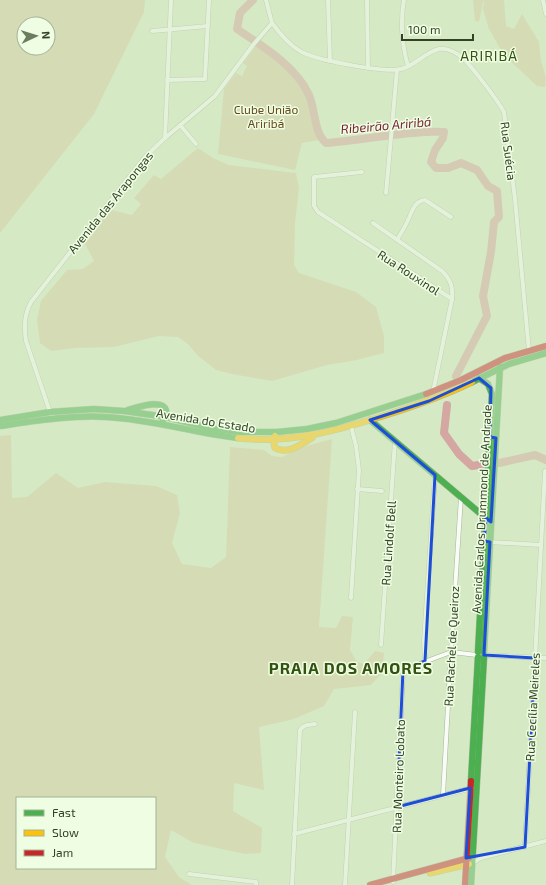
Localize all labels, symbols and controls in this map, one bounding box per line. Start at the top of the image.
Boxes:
north arrow [16,16,56,56]
scale bar [402,16,473,42]
text: 100 m [408,22,440,36]
text: N [40,31,53,40]
district label: ARIRIBÁ [460,47,518,64]
park label: Clube União Ariribá [234,102,298,130]
water label: Ribeirão Ariribá [340,113,432,137]
street label: Rua Suécia [498,121,520,181]
street label: Avenida das Arapongas [65,148,155,256]
street label: Rua Rouxinol [375,247,443,297]
street label: Avenida Carlos Drummond de Andrade [469,404,493,614]
street label: Avenida do Estado [155,405,257,435]
street label: Rua Lindolf Bell [378,500,398,586]
street label: Rua Rachel de Queiroz [441,585,462,707]
street label: Rua Cecília Meireles [522,652,542,762]
district label: PRAIA DOS AMORES [269,658,433,677]
street label: Rua Monteiro Lobato [389,719,407,833]
legend [16,797,156,869]
text: Fast [52,805,76,819]
text: Slow [52,825,79,839]
text: Jam [52,845,73,859]

